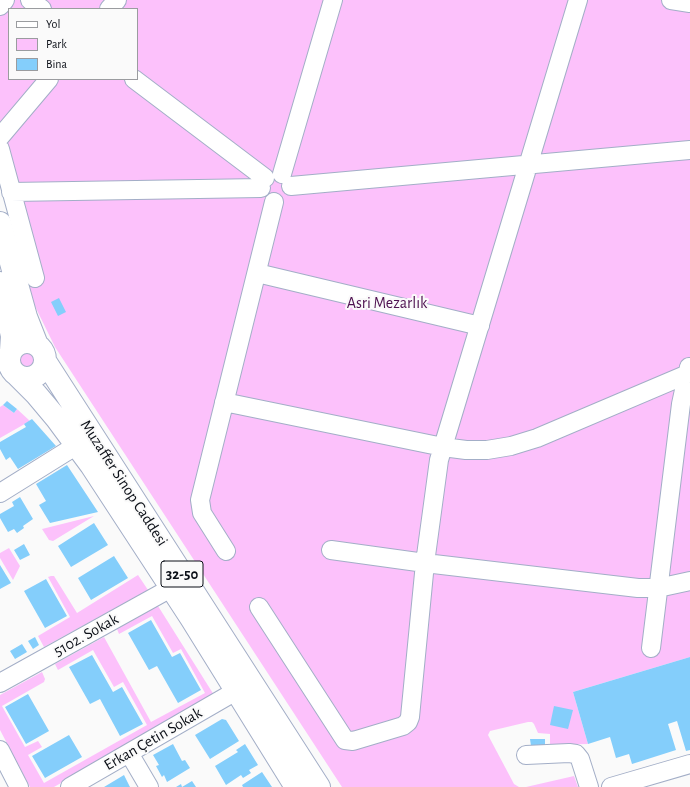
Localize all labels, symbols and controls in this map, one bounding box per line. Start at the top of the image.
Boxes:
legend [8,8,138,80]
text: Yol [46,18,60,30]
text: Park [46,38,67,50]
text: Bina [46,58,67,70]
park label: Asri Mezarlık [347,293,427,313]
street label: Muzaffer Sinop Caddesi [76,416,172,550]
road number: 32-50 [161,561,203,587]
street label: 5102. Sokak [50,609,122,661]
street label: Erkan Çetin Sokak [101,703,205,775]

